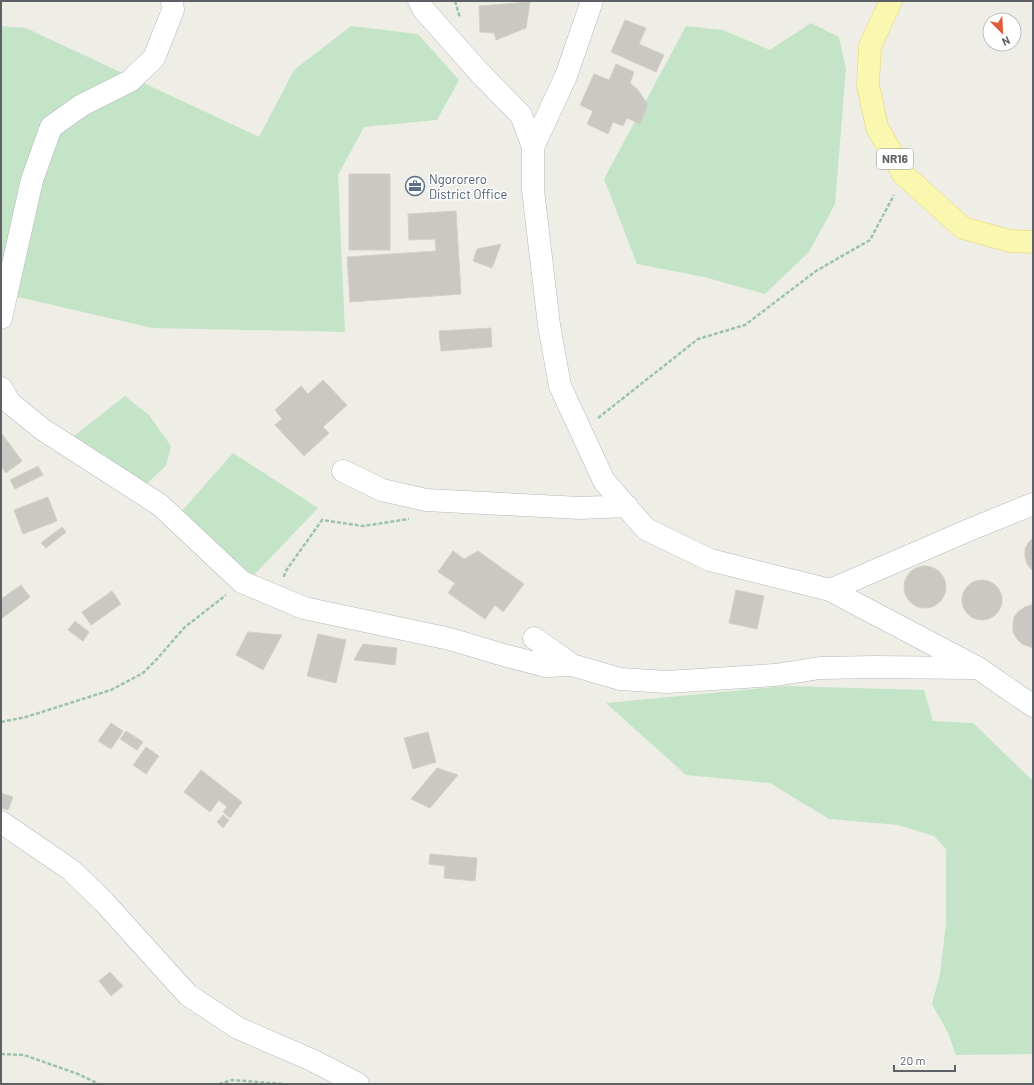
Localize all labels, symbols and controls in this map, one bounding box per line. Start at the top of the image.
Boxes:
north arrow [982,12,1022,52]
text: N [1000,34,1012,49]
road number: NR16 [877,149,913,169]
place label: Ngororero District Office [429,171,507,202]
office icon: Ngororero District Office [404,175,426,197]
scale bar [894,1047,955,1073]
text: 20 m [900,1053,926,1067]

